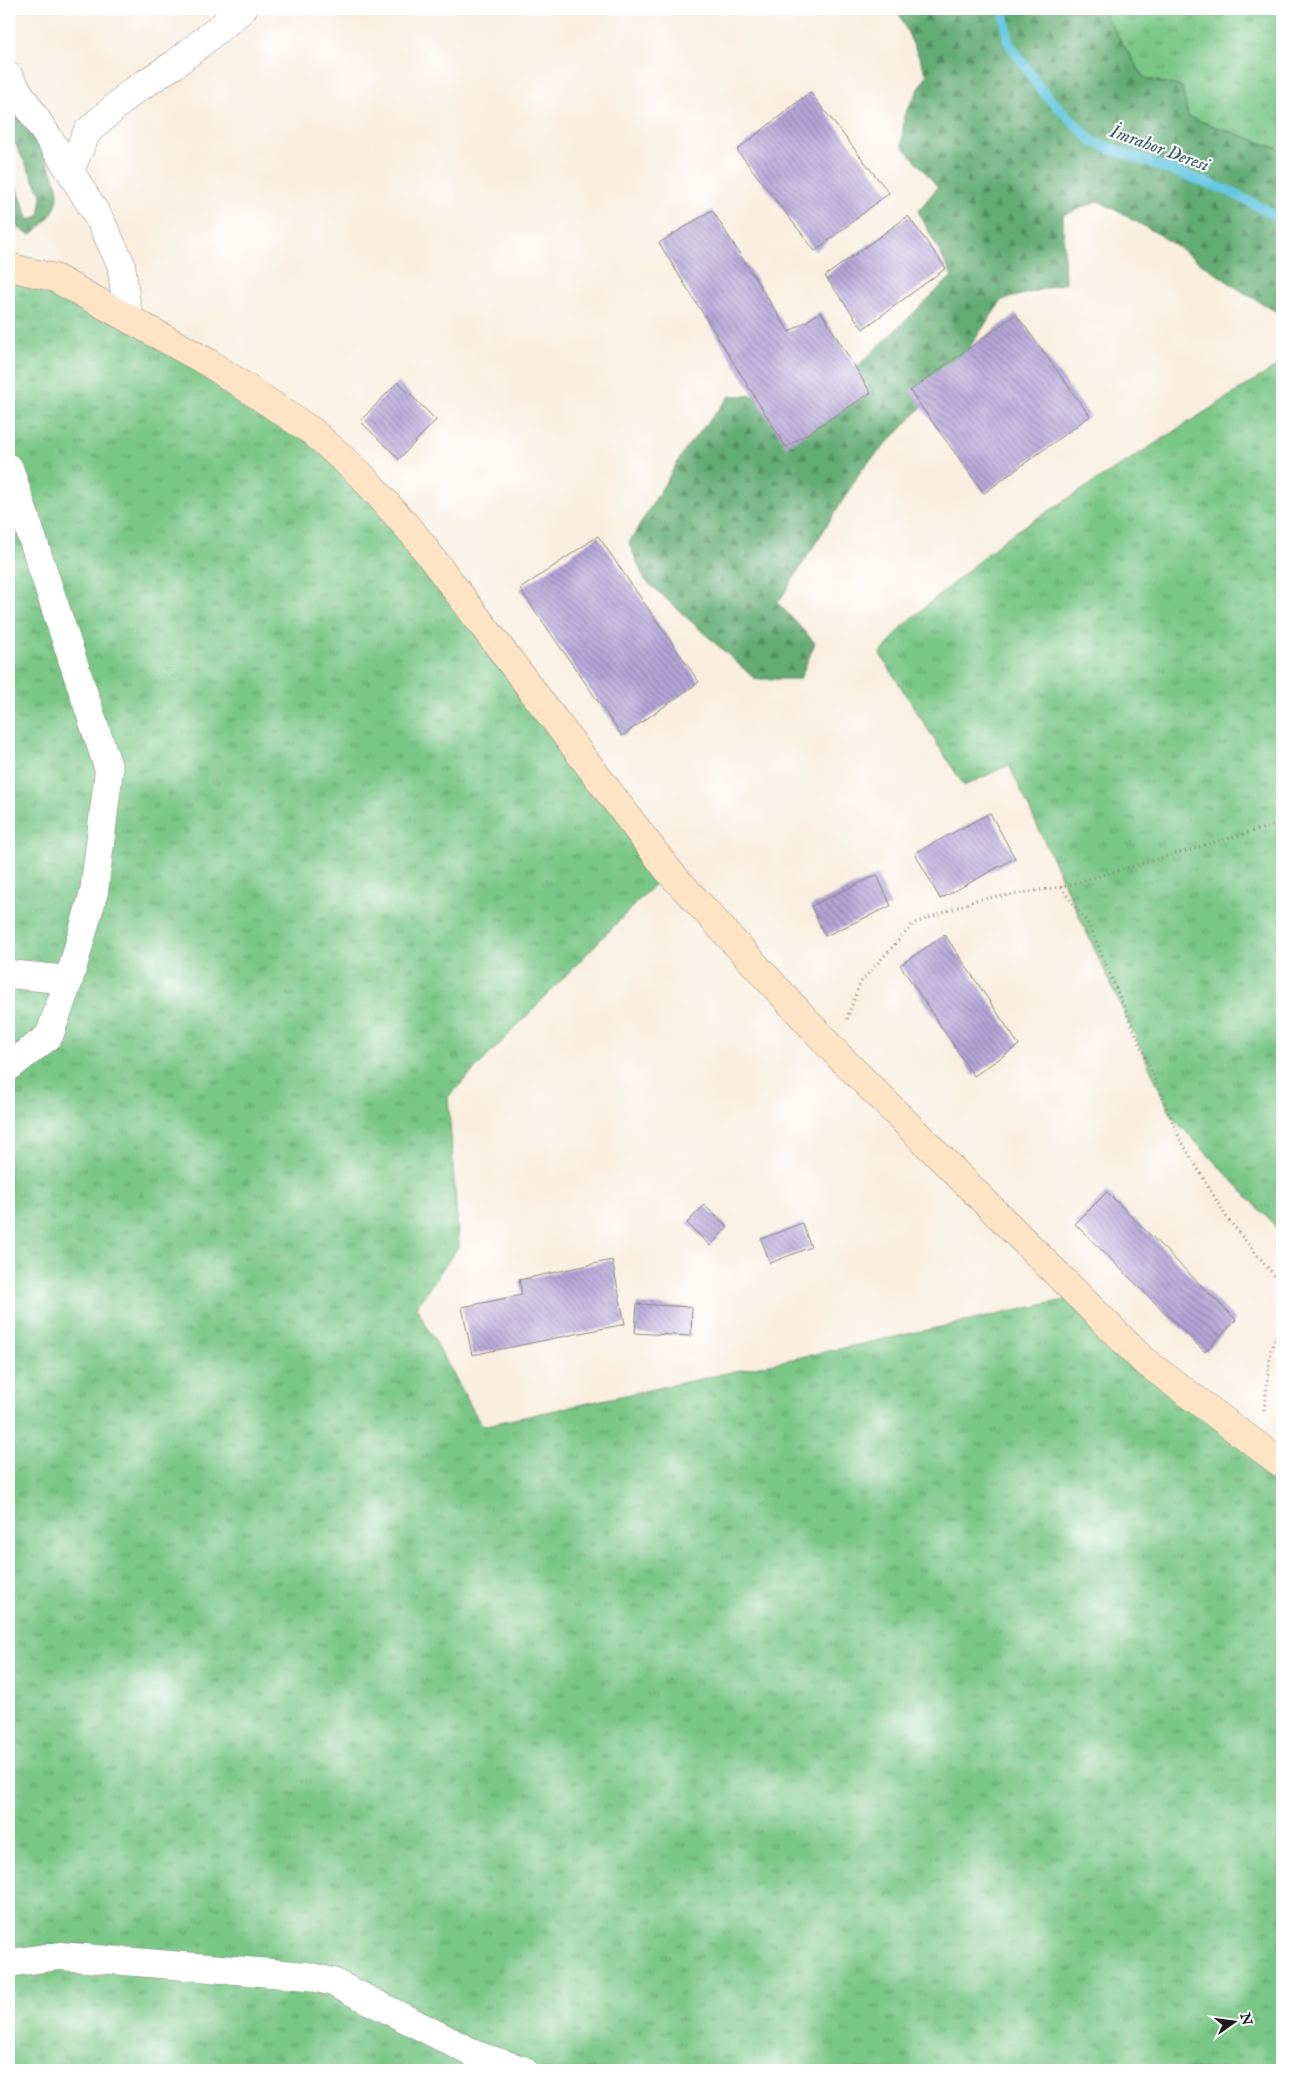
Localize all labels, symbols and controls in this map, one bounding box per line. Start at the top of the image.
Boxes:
water label: İmrahor Deresi [1105,119,1214,178]
north arrow [1208,1996,1258,2046]
text: N [1235,2010,1256,2027]

